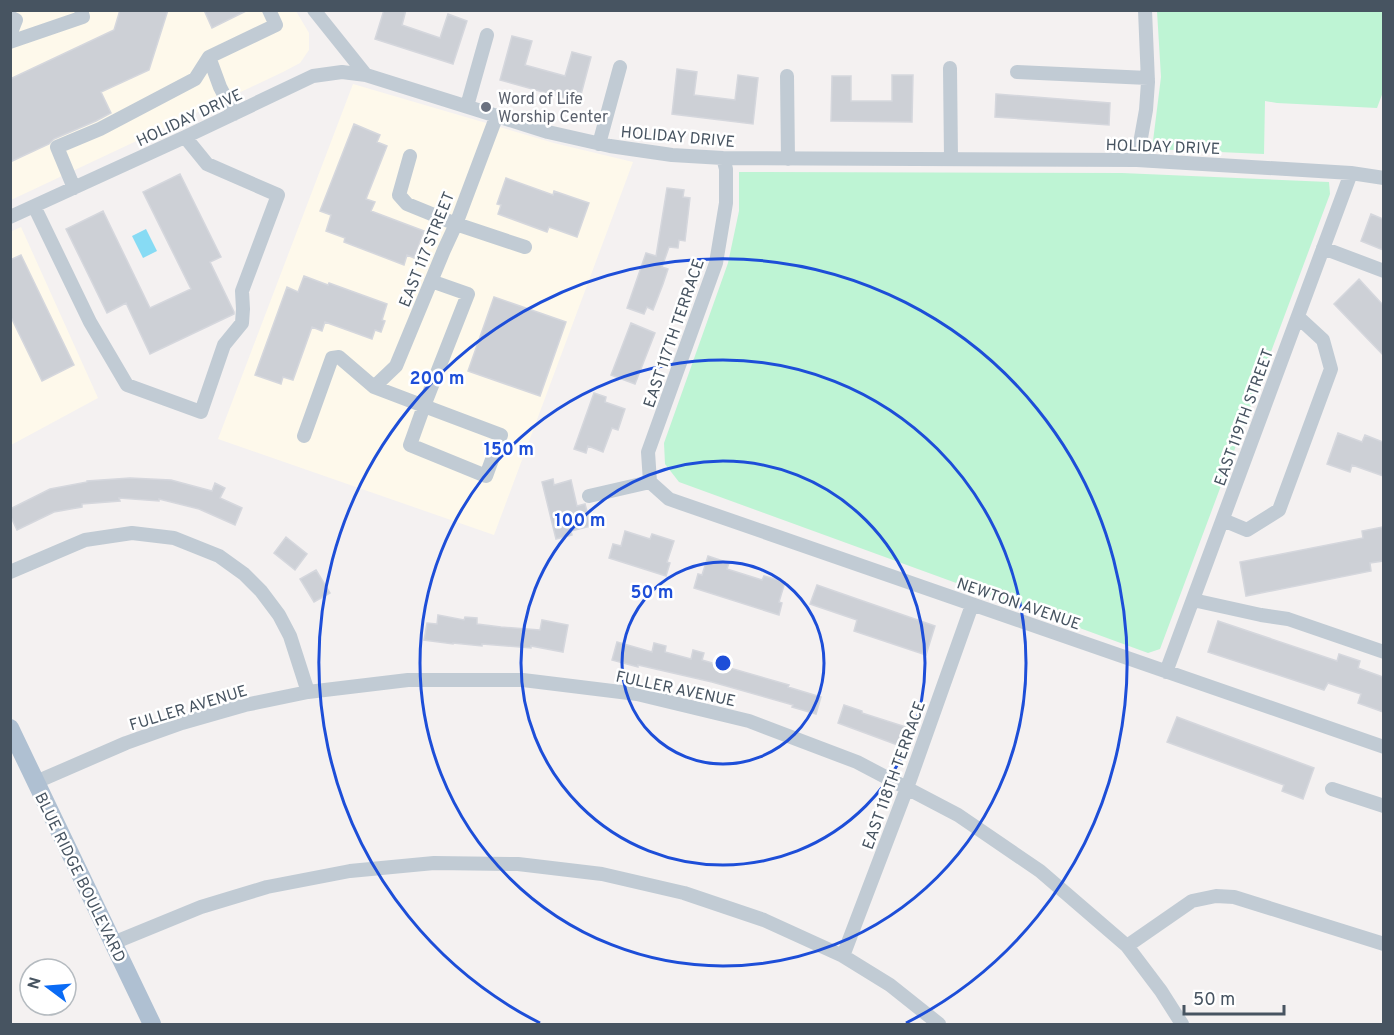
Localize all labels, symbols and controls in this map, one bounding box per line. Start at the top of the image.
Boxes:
street label: HOLIDAY DRIVE [134,85,246,152]
place label: Word of Life Worship Center [498,90,608,128]
marker: Word of Life Worship Center [479,100,493,114]
street label: HOLIDAY DRIVE [620,123,736,153]
street label: HOLIDAY DRIVE [1105,136,1221,160]
street label: EAST 117 STREET [396,189,460,310]
street label: EAST 117TH TERRACE [640,257,710,411]
street label: EAST 119TH STREET [1211,346,1279,489]
text: 200 m [409,368,465,391]
text: 150 m [484,439,534,462]
text: 100 m [554,510,606,533]
street label: NEWTON AVENUE [954,574,1083,635]
text: 50 m [630,582,674,605]
centre of rings [713,653,733,673]
street label: FULLER AVENUE [614,667,737,712]
street label: FULLER AVENUE [127,681,250,736]
street label: EAST 118TH TERRACE [859,699,931,853]
street label: BLUE RIDGE BOULEVARD [29,790,129,966]
north arrow [18,957,78,1017]
text: N [24,975,47,992]
scale bar [1184,978,1284,1016]
text: 50 m [1193,989,1235,1012]

